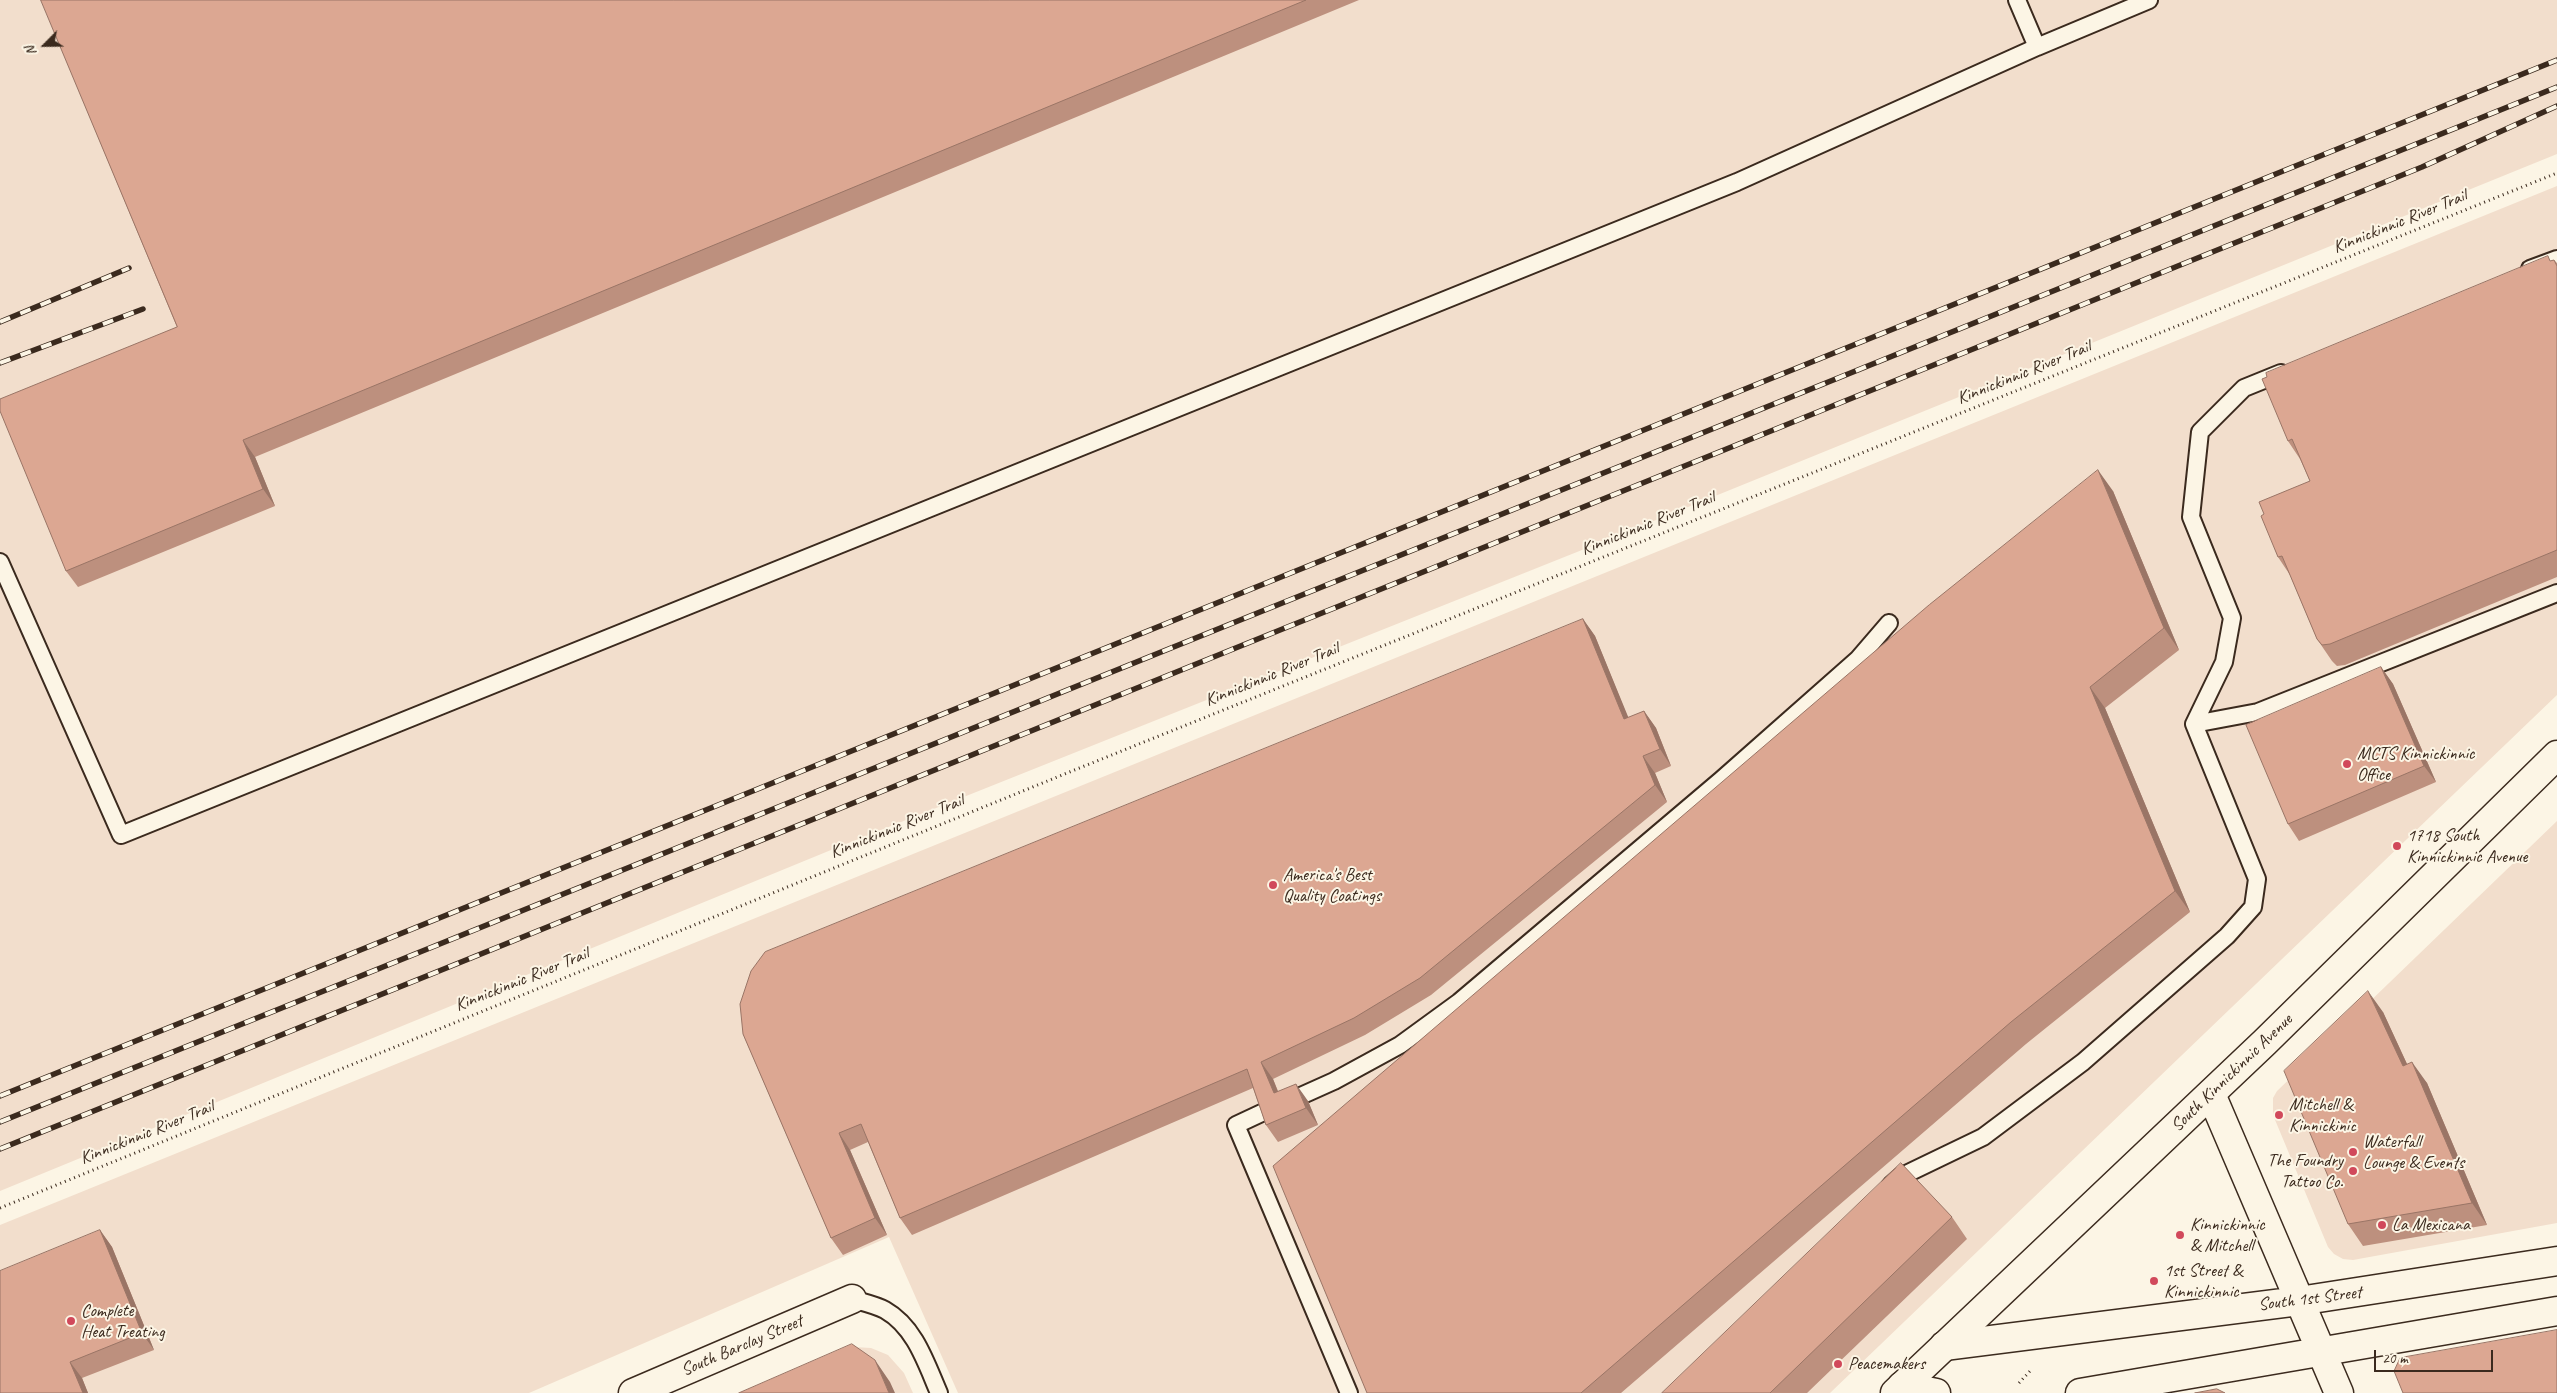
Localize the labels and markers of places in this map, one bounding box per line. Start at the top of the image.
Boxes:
place label: MCTS Kinnickinnic Office [2357,743,2474,786]
marker: MCTS Kinnickinnic Office [2341,758,2353,770]
place label: 1718 South Kinnickinnic Avenue [2407,825,2527,868]
marker: 1718 South Kinnickinnic Avenue [2391,840,2403,852]
place label: America's Best Quality Coatings [1283,864,1381,906]
marker: America's Best Quality Coatings [1267,879,1279,891]
place label: Mitchell & Kinnickinic [2289,1094,2356,1136]
marker: Mitchell & Kinnickinic [2273,1109,2285,1121]
place label: Waterfall Lounge & Events [2363,1131,2464,1174]
marker: Waterfall Lounge & Events [2347,1146,2359,1158]
place label: The Foundry Tattoo Co. [2267,1150,2343,1192]
marker: The Foundry Tattoo Co. [2347,1165,2359,1177]
place label: Kinnickinnic & Mitchell [2190,1214,2265,1256]
place label: La Mexicana [2392,1214,2470,1236]
marker: La Mexicana [2376,1219,2388,1231]
marker: Kinnickinnic & Mitchell [2174,1229,2186,1241]
place label: 1st Street & Kinnickinnic [2164,1260,2242,1302]
marker: 1st Street & Kinnickinnic [2148,1275,2160,1287]
place label: Complete Heat Treating [81,1300,165,1342]
marker: Complete Heat Treating [65,1315,77,1327]
place label: Peacemakers [1848,1353,1925,1375]
marker: Peacemakers [1832,1358,1844,1370]

